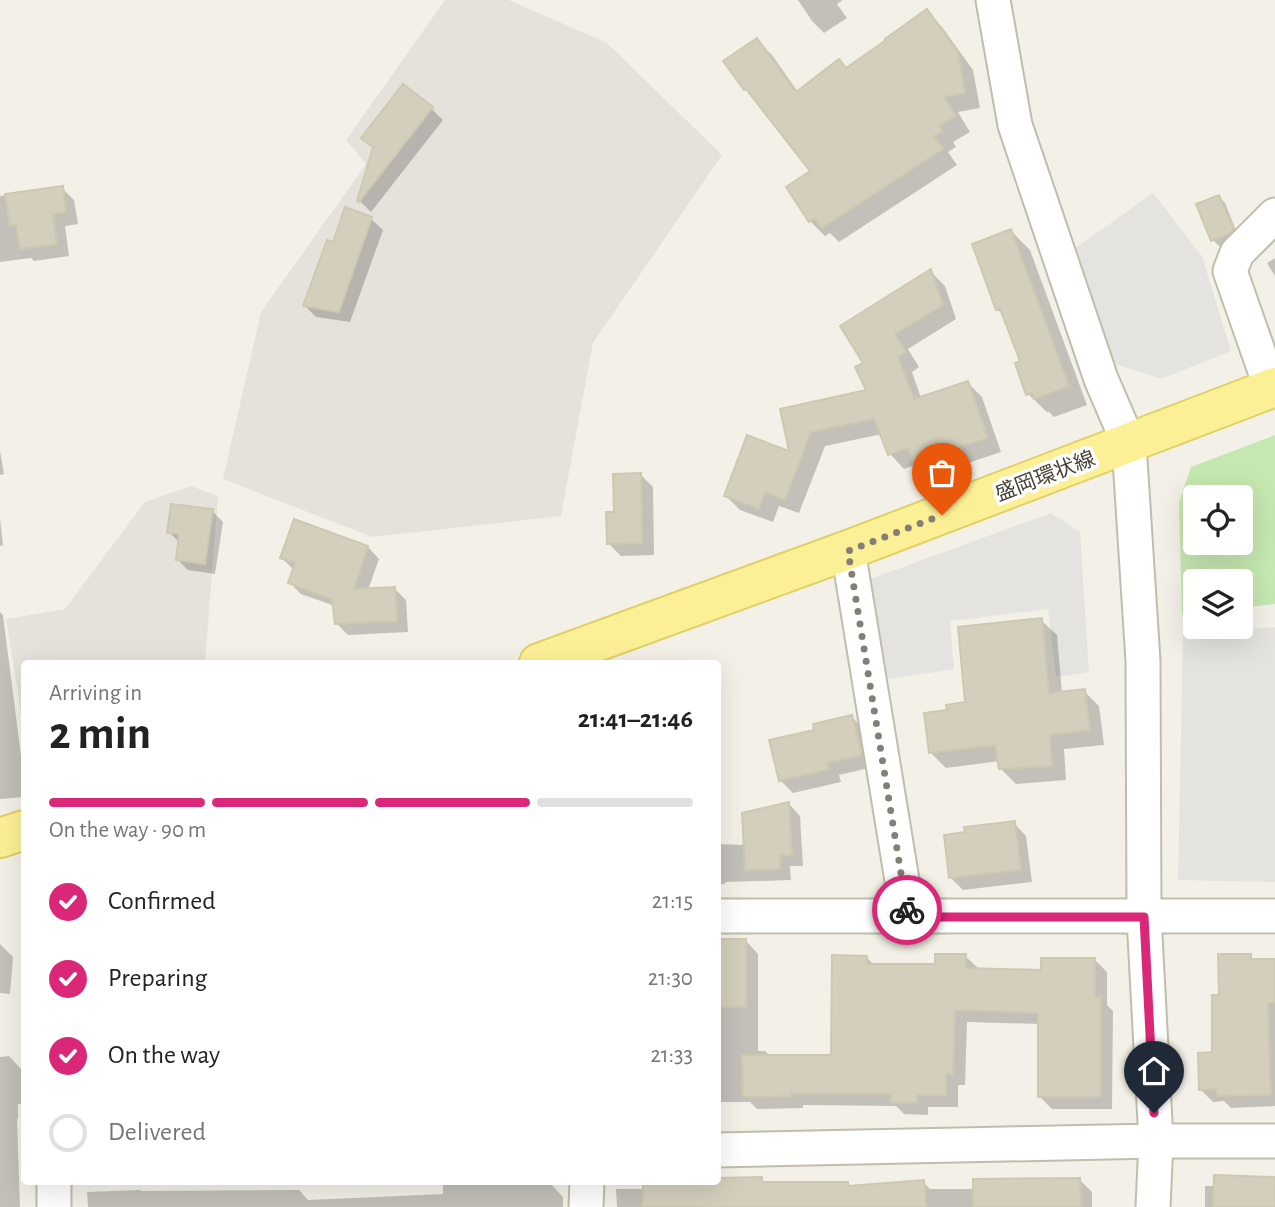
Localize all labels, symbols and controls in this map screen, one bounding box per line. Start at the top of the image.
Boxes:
pin [912,443,972,515]
street label: 盛岡環状線 [992,447,1098,505]
icon: bag [923,454,961,492]
map controls [1183,485,1253,639]
button: locate [1183,485,1253,555]
button: layers [1183,569,1253,639]
text: Arriving in [49,682,142,705]
text: 21:41–21:46 [578,706,693,732]
text: 2 min [49,711,151,757]
text: On the way · 90 m [49,819,206,842]
courier [872,875,942,945]
icon: check [49,883,87,921]
text: Confirmed [108,888,216,914]
text: 21:15 [652,890,693,913]
icon: bike [888,891,926,929]
icon: check [49,960,87,998]
text: Preparing [108,965,207,991]
text: 21:30 [648,967,693,990]
icon: check [49,1037,87,1075]
pin [1124,1041,1184,1113]
text: On the way [108,1042,220,1068]
text: 21:33 [650,1044,693,1067]
icon: home [1135,1052,1173,1090]
text: Delivered [108,1119,206,1145]

